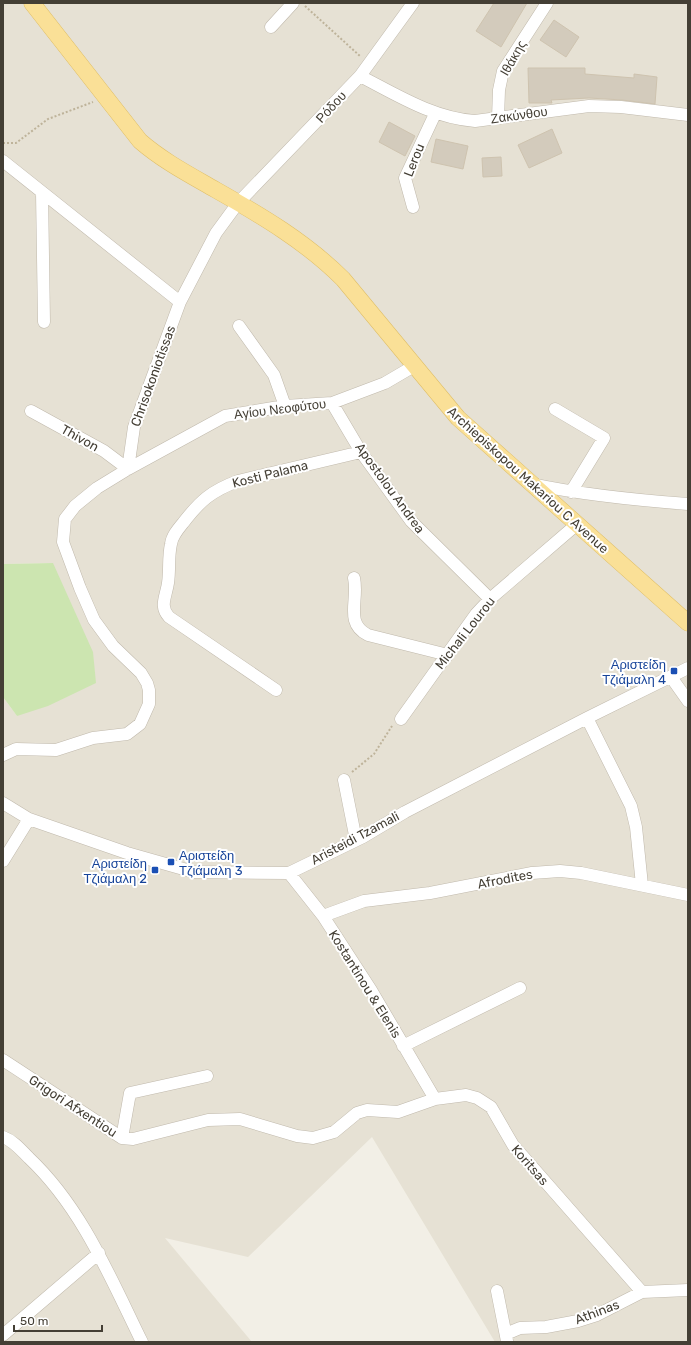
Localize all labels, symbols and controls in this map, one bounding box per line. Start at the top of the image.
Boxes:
street label: Ιθάκης [497,38,529,78]
street label: Ρόδου [313,88,349,126]
street label: Ζακύνθου [490,104,548,126]
street label: Lerou [401,141,427,179]
street label: Chrisokoniotissas [128,323,178,429]
street label: Αγίου Νεοφύτου [233,396,327,422]
street label: Archiepiskopou Makariou C Avenue [444,404,612,556]
street label: Thivon [59,422,101,454]
street label: Apostolou Andrea [352,440,428,536]
street label: Kosti Palama [231,457,309,491]
street label: Michali Lourou [432,594,498,672]
place label: Αριστείδη Τζιάμαλη 4 [602,657,666,687]
marker: Αριστείδη Τζιάμαλη 4 [669,666,679,676]
street label: Aristeidi Tzamali [308,808,402,868]
place label: Αριστείδη Τζιάμαλη 3 [179,848,243,878]
place label: Αριστείδη Τζιάμαλη 2 [84,856,147,886]
marker: Αριστείδη Τζιάμαλη 3 [166,857,176,867]
marker: Αριστείδη Τζιάμαλη 2 [150,865,160,875]
street label: Afrodites [476,866,534,892]
street label: Kostantinou & Elenis [326,927,404,1041]
street label: Grigori Afxentiou [26,1072,120,1141]
street label: Koritsas [508,1142,552,1188]
street label: Athinas [573,1297,622,1327]
scale bar [14,1307,102,1333]
text: 50 m [20,1314,48,1328]

